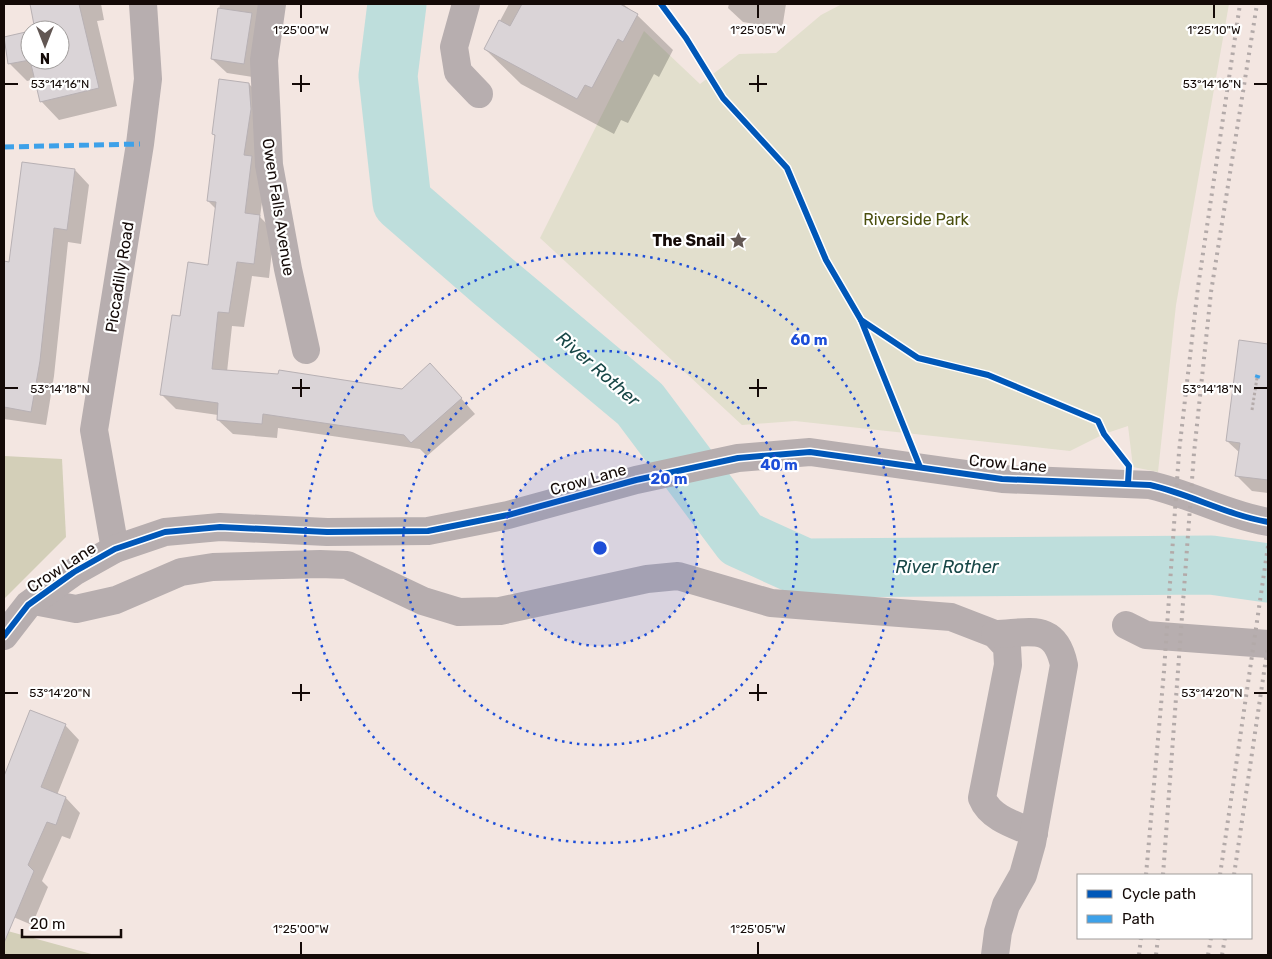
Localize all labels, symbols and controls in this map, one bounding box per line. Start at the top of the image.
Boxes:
north arrow [20,20,70,70]
text: 1°25'00"W [273,23,329,37]
text: 1°25'05"W [730,23,786,37]
text: 1°25'10"W [1187,23,1241,37]
text: N [40,49,50,66]
text: 53°14'16"N [31,77,89,91]
text: 53°14'16"N [1183,77,1241,91]
street label: Owen Falls Avenue [258,137,299,277]
park label: Riverside Park [863,210,970,229]
street label: Piccadilly Road [101,220,138,334]
place icon: The Snail [729,230,749,250]
place label: The Snail [652,231,725,250]
water label: River Rother [552,327,645,412]
text: 60 m [791,331,827,349]
text: 53°14'18"N [30,382,90,396]
text: 53°14'18"N [1182,382,1242,396]
street label: Crow Lane [968,451,1048,476]
text: 40 m [760,456,798,474]
street label: Crow Lane [548,460,628,499]
text: 20 m [651,470,687,488]
street label: Crow Lane [23,538,99,597]
centre of rings [591,539,609,557]
water label: River Rother [895,556,1000,578]
text: 53°14'20"N [29,686,91,700]
text: 53°14'20"N [1181,686,1243,700]
legend [1077,874,1252,939]
text: Cycle path [1122,885,1196,903]
scale bar [22,906,121,938]
text: Path [1122,910,1155,928]
text: 20 m [30,915,65,933]
text: 1°25'00"W [273,922,329,936]
text: 1°25'05"W [730,922,786,936]

